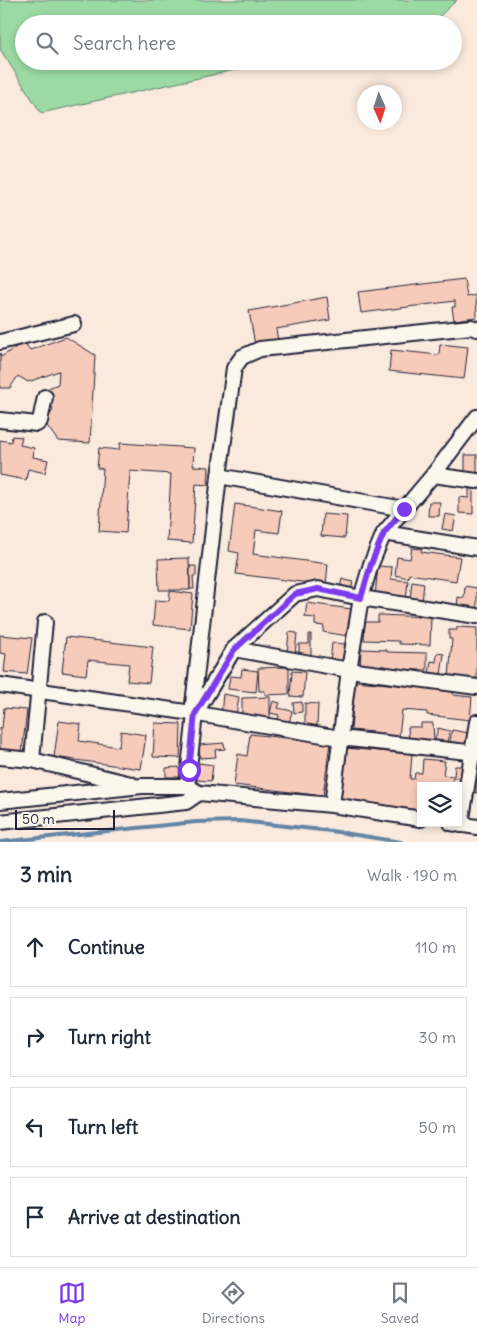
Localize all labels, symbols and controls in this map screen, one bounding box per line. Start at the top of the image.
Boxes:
search box [15,15,462,70]
icon: search [33,29,61,57]
text: Search here [73,31,176,55]
north arrow [357,85,402,130]
route end [393,498,416,521]
route start [178,759,201,782]
map controls [417,782,462,827]
button: layers [417,782,462,827]
scale bar [15,807,115,830]
text: 50 m [22,810,55,828]
text: 3 min [20,861,72,888]
text: Walk · 190 m [367,865,457,885]
icon: ahead [21,933,49,961]
text: Continue [68,935,145,959]
text: 110 m [415,937,456,957]
icon: right [21,1023,49,1051]
text: Turn right [68,1025,151,1049]
text: 30 m [419,1027,456,1047]
icon: left [21,1113,49,1141]
text: Turn left [68,1115,138,1139]
text: 50 m [418,1117,456,1137]
icon: arrive [21,1203,49,1231]
text: Arrive at destination [68,1205,241,1229]
tab: Map [58,1279,86,1327]
tab: Directions [202,1279,265,1327]
tab: Saved [381,1279,419,1327]

